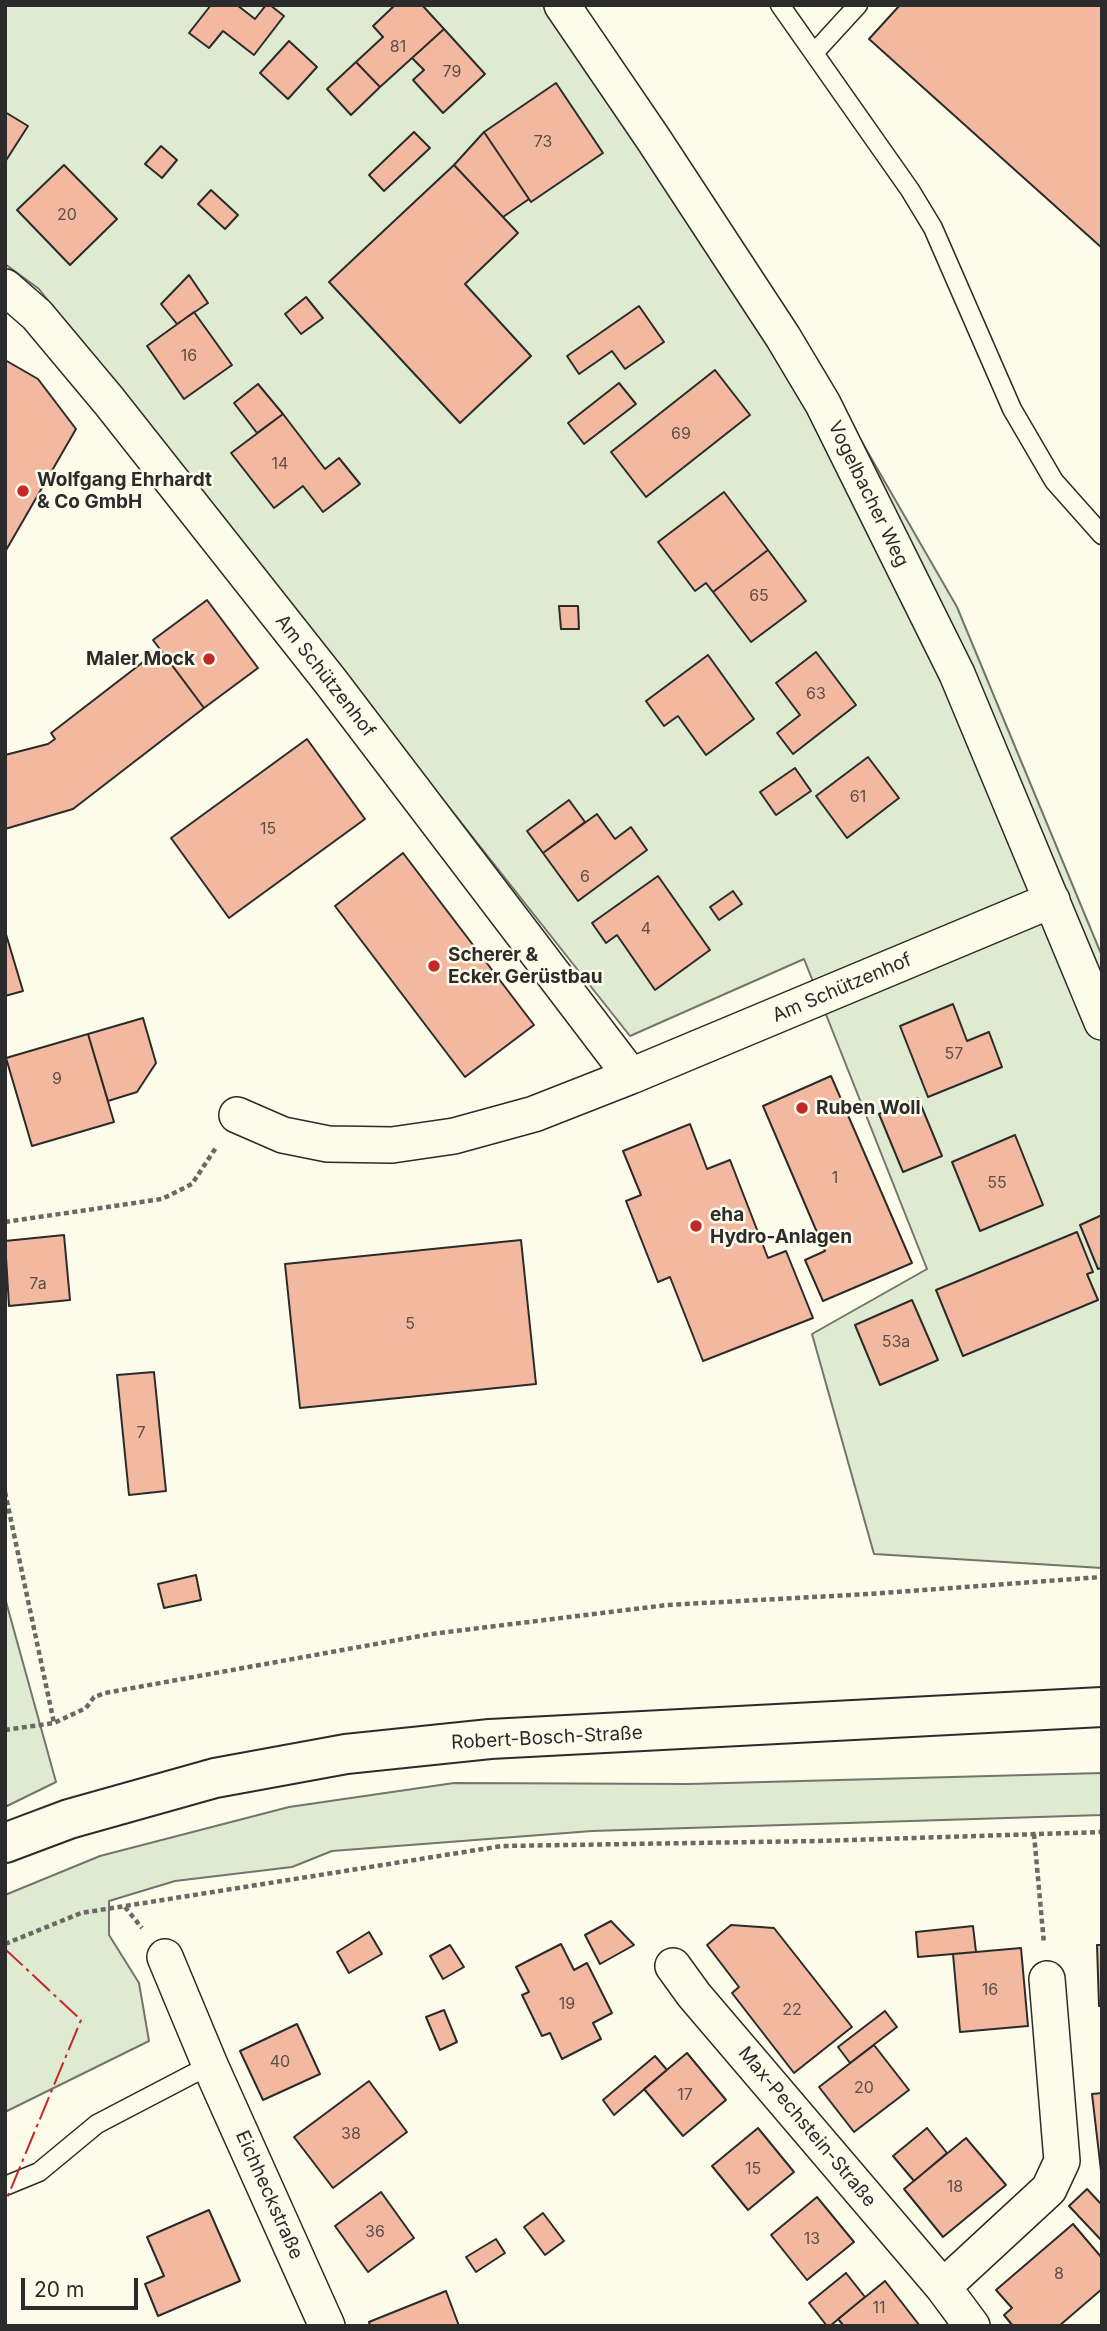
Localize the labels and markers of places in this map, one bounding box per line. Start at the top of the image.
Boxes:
place label: Wolfgang Ehrhardt & Co GmbH [37,469,212,513]
marker: Wolfgang Ehrhardt & Co GmbH [15,483,31,499]
place label: Maler Mock [86,648,195,670]
marker: Maler Mock [201,651,217,667]
place label: Scherer & Ecker Gerüstbau [448,944,603,988]
marker: Scherer & Ecker Gerüstbau [426,958,442,974]
place label: Ruben Woll [816,1097,921,1119]
marker: Ruben Woll [794,1100,810,1116]
place label: eha Hydro-Anlagen [710,1204,852,1248]
marker: eha Hydro-Anlagen [688,1218,704,1234]

